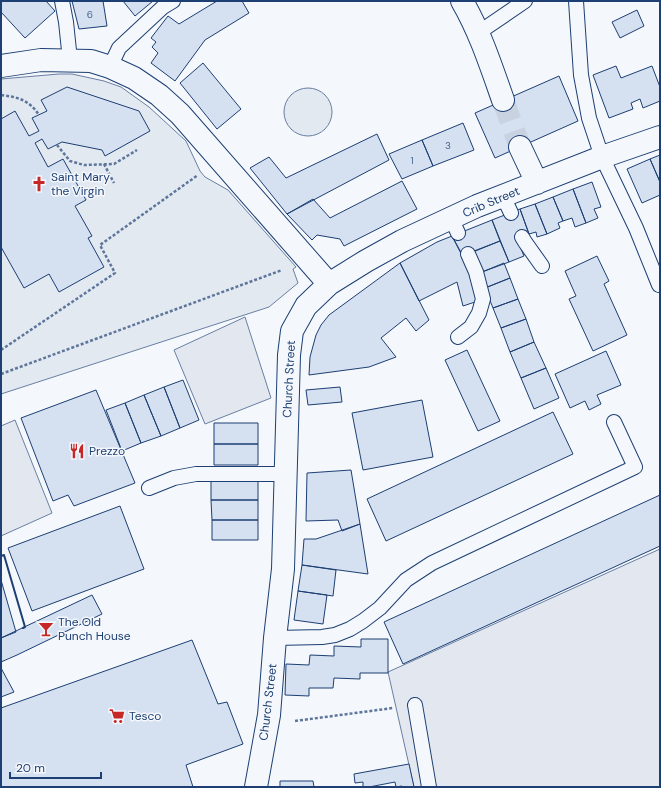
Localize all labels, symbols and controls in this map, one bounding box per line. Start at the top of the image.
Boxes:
house number: 6 [87,8,93,21]
house number: 3 [445,139,451,152]
house number: 1 [410,154,414,167]
place label: Saint Mary the Virgin [51,169,110,199]
church icon: Saint Mary the Virgin [30,175,48,193]
street label: Crib Street [460,183,522,221]
street label: Church Street [279,340,299,418]
restaurant icon: Prezzo [68,442,86,460]
place label: Prezzo [89,443,125,459]
place label: The Old Punch House [58,614,131,644]
bar icon: The Old Punch House [37,620,55,638]
street label: Church Street [255,662,281,741]
supermarket icon: Tesco [108,707,126,725]
place label: Tesco [129,708,161,724]
scale bar [10,754,101,780]
text: 20 m [16,760,45,776]

